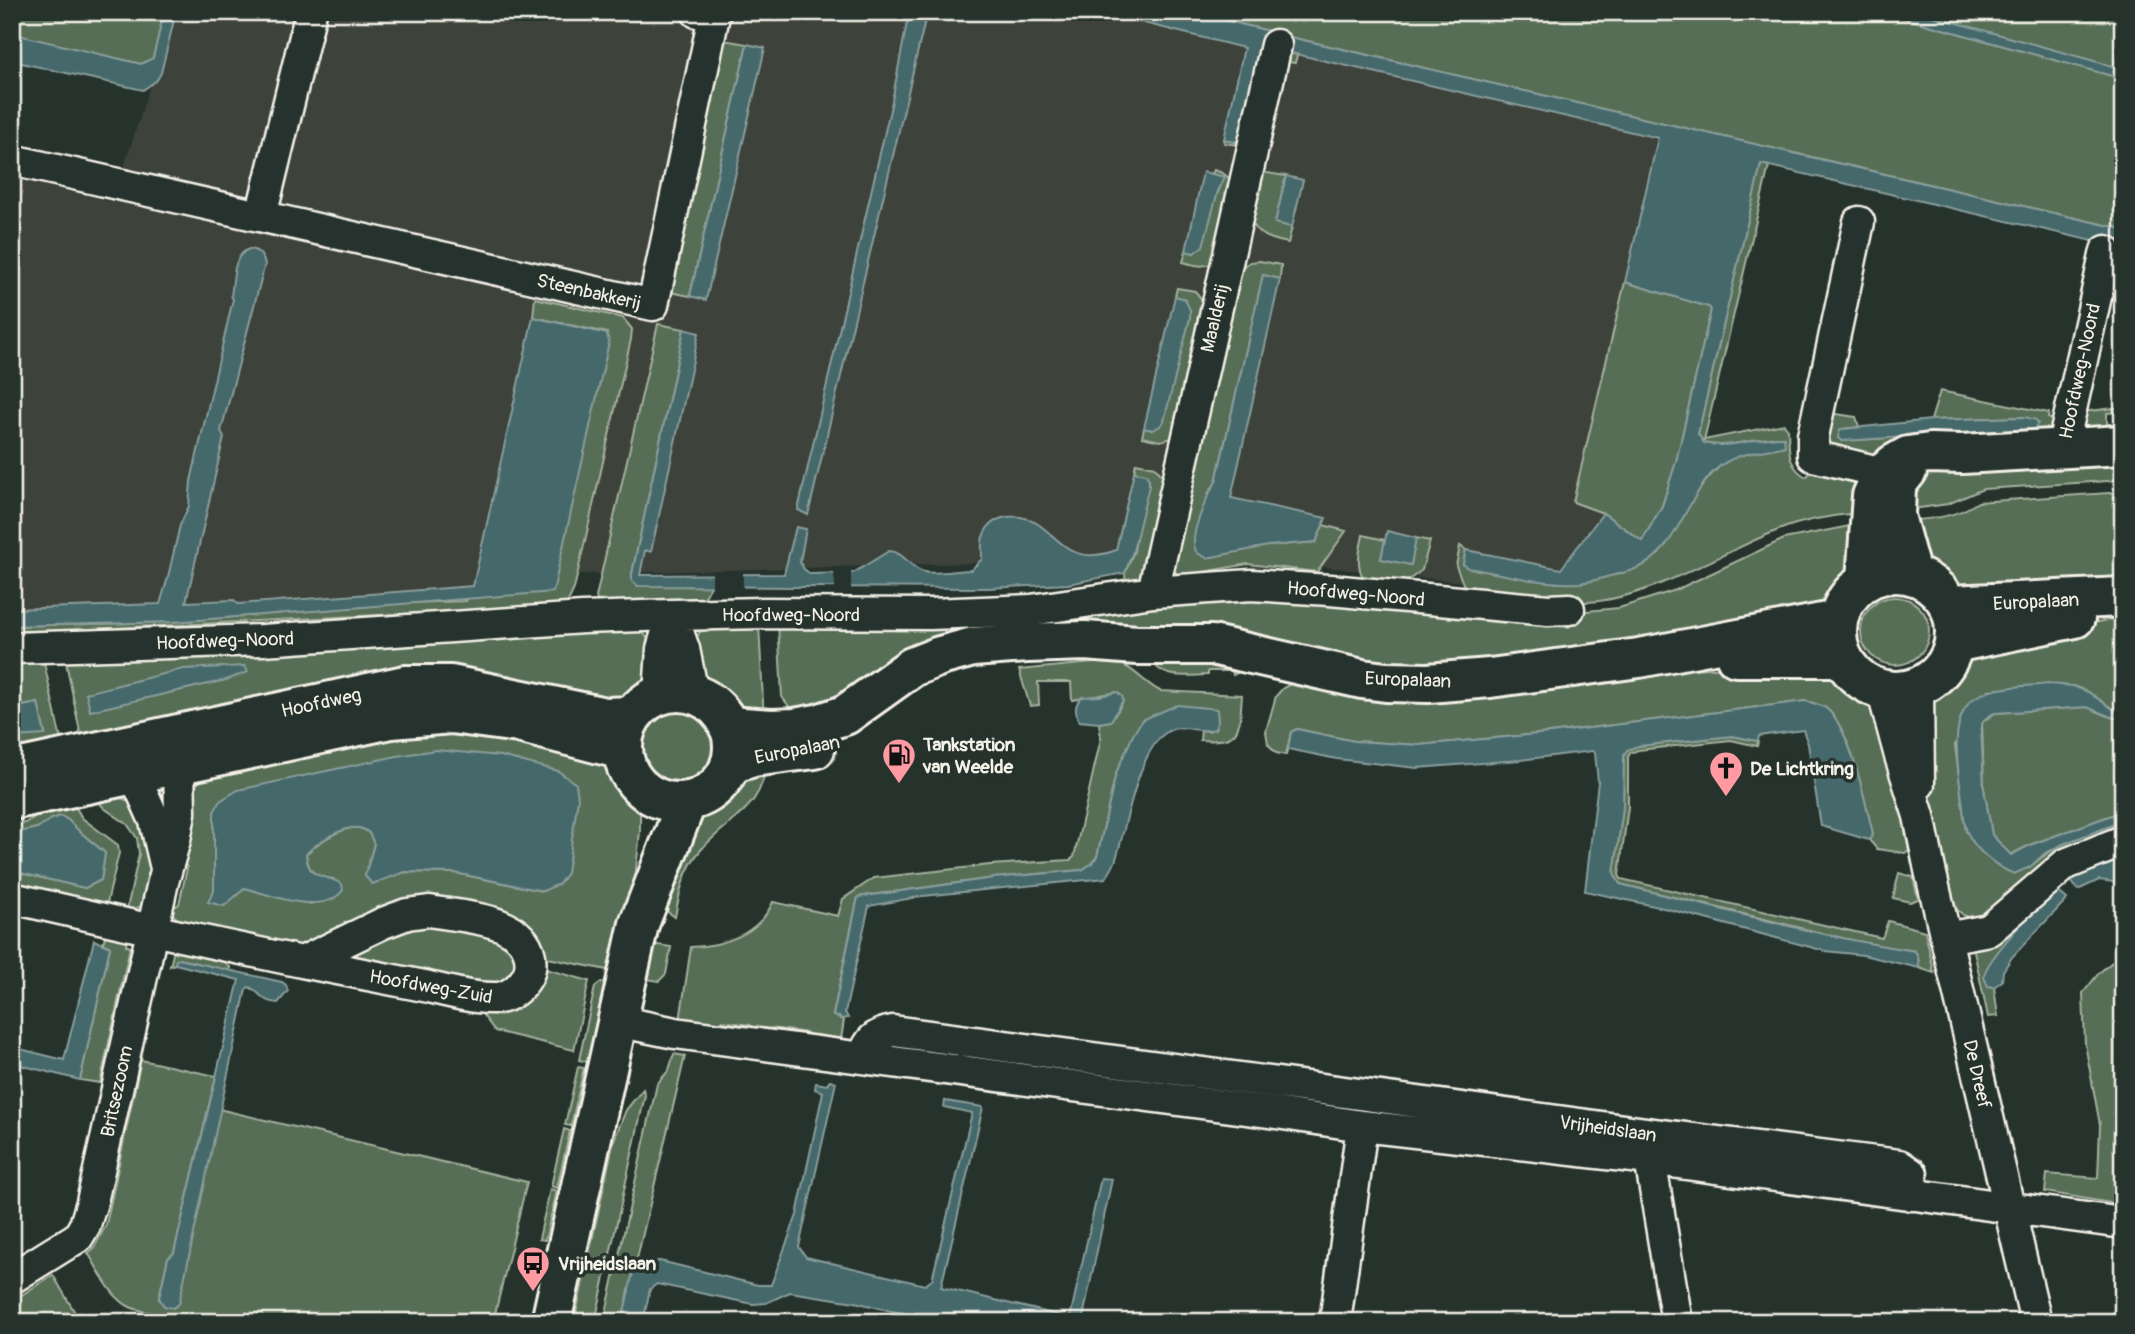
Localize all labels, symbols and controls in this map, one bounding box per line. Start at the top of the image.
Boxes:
street label: Steenbakkerij [534,268,643,316]
street label: Maalderij [1195,282,1235,355]
street label: Hoofdweg-Noord [2054,301,2106,441]
street label: Hoofdweg-Noord [1286,576,1426,612]
street label: Europalaan [1992,588,2080,616]
street label: Hoofdweg-Noord [722,603,860,627]
street label: Hoofdweg-Noord [156,627,295,655]
street label: Europalaan [1364,666,1452,694]
street label: Hoofdweg [279,683,363,723]
street label: Europalaan [752,730,842,770]
place label: Tankstation van Weelde [922,733,1016,779]
fuel station icon: Tankstation van Weelde [880,736,918,785]
church icon: De Lichtkring [1707,749,1745,798]
place label: De Lichtkring [1750,757,1854,781]
street label: Hoofdweg-Zuid [367,964,494,1010]
street label: De Dreef [1957,1037,1997,1111]
street label: Britsezoom [96,1043,138,1139]
street label: Vrijheidslaan [1558,1110,1658,1148]
bus stop icon: Vrijheidslaan [514,1244,552,1293]
place label: Vrijheidslaan [558,1252,656,1276]

